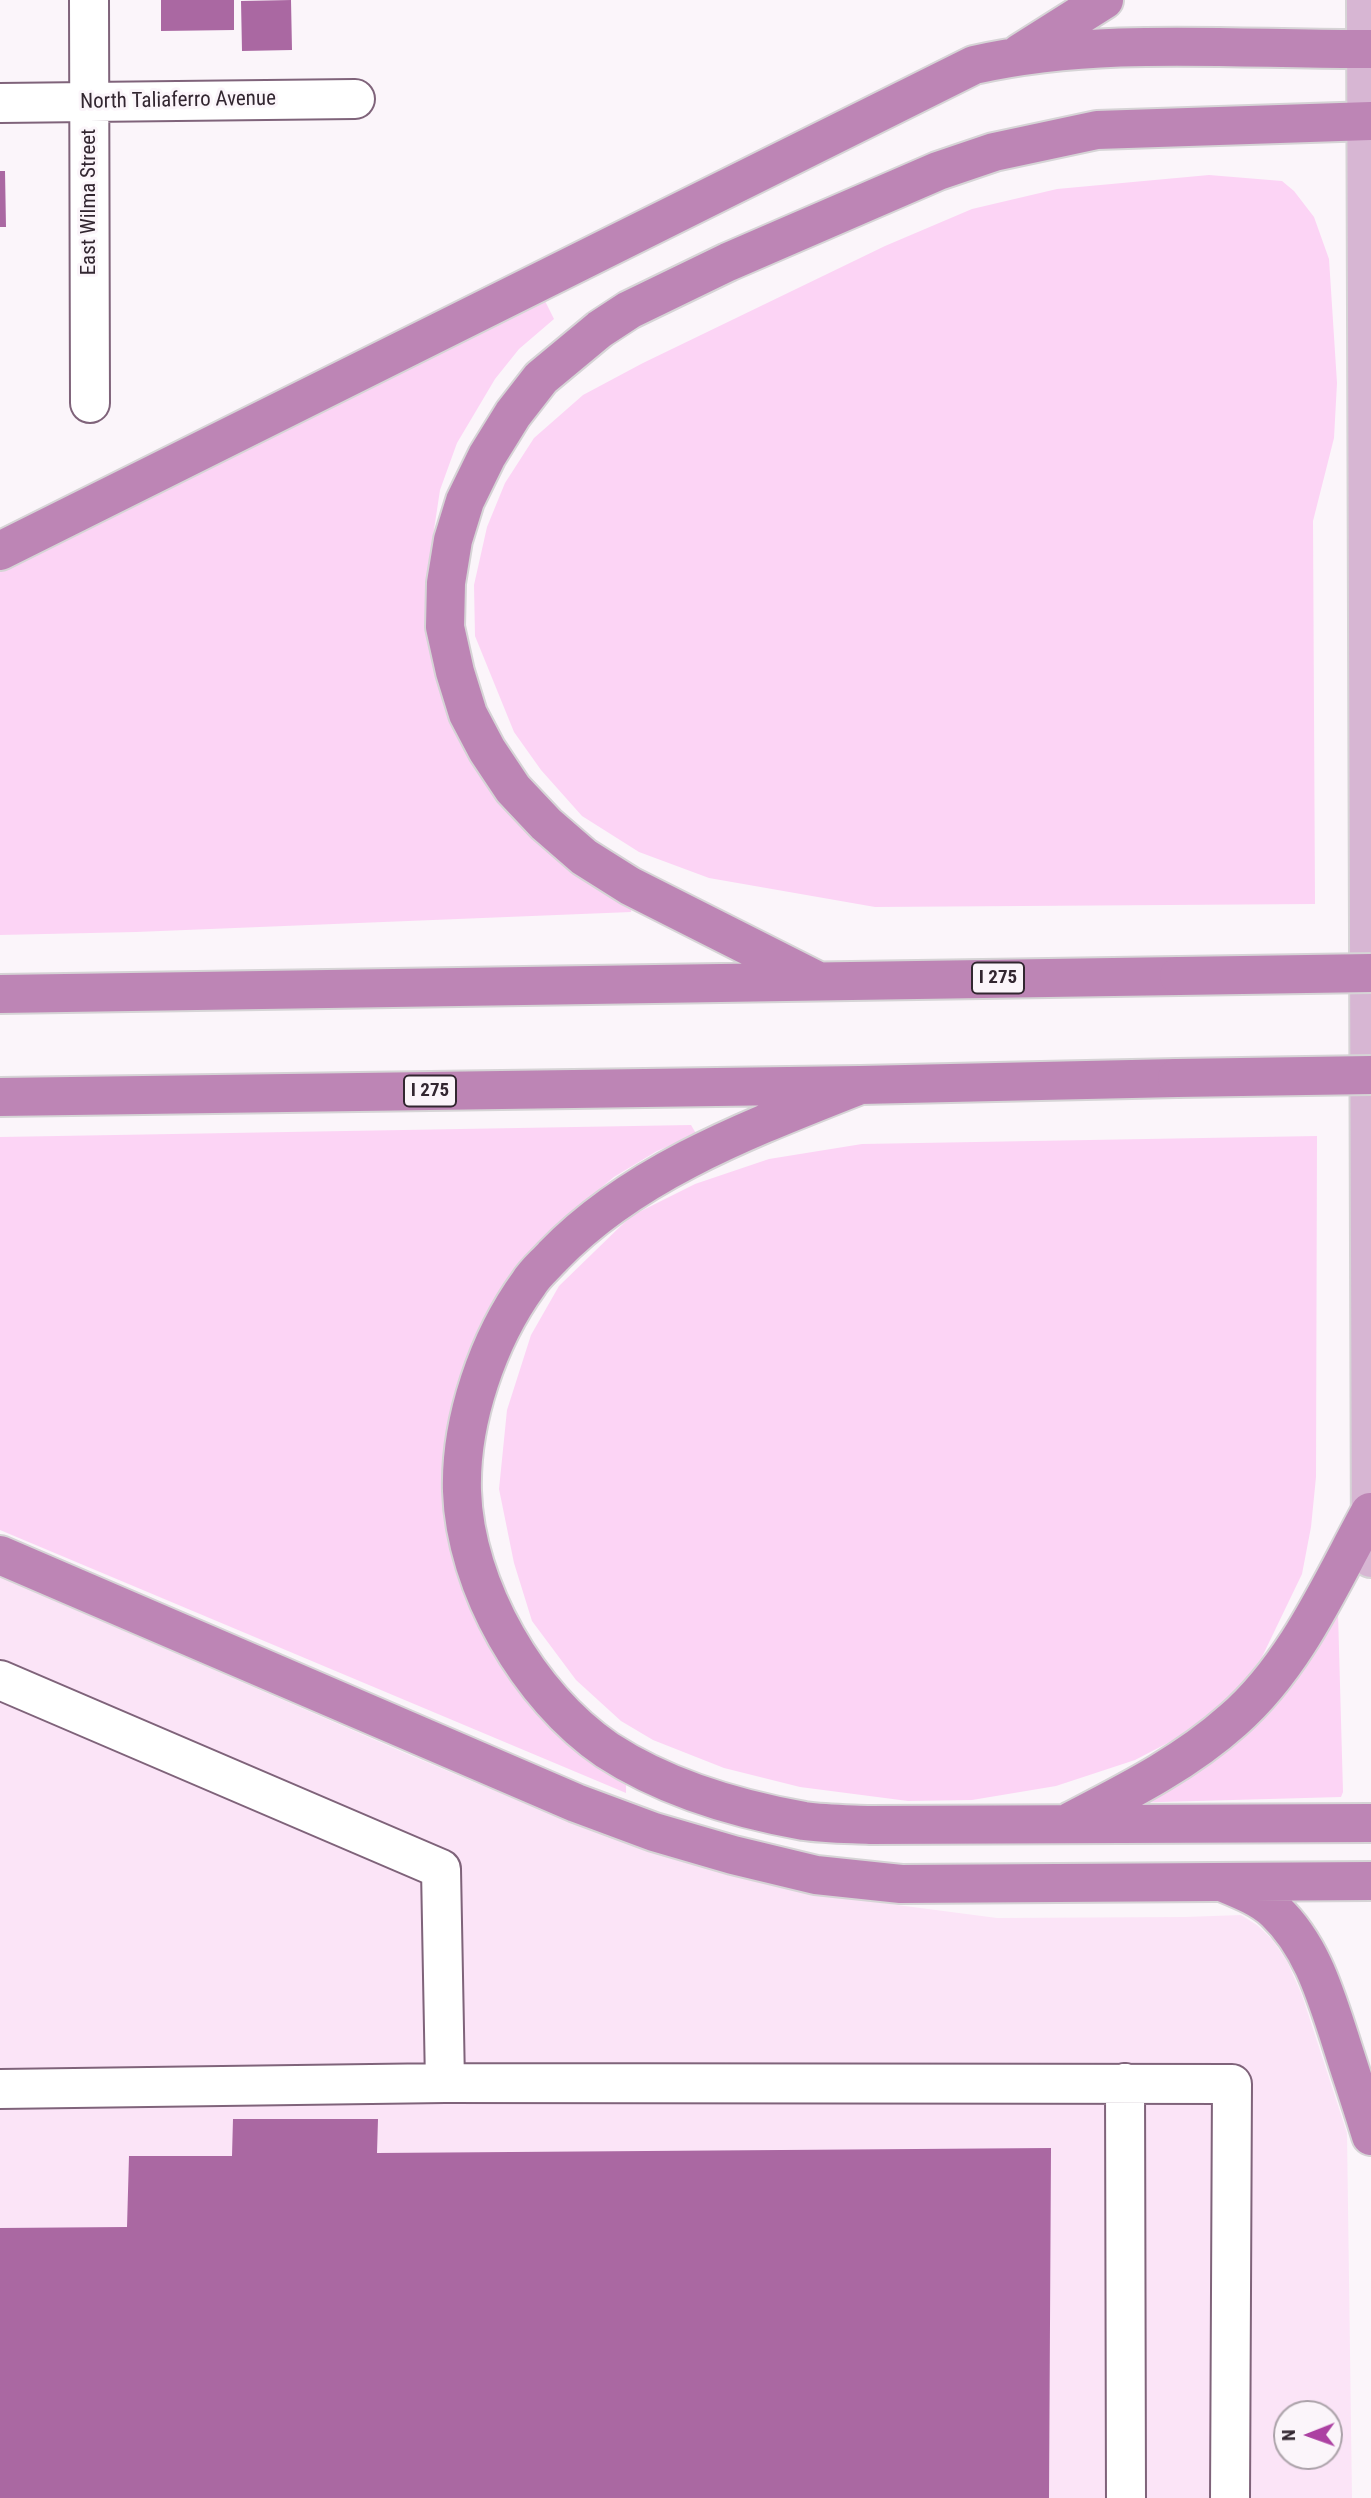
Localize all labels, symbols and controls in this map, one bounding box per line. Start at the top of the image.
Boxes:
street label: North Taliaferro Avenue [80,87,276,115]
street label: East Wilma Street [77,129,103,275]
road number: I 275 [972,962,1024,994]
road number: I 275 [404,1076,456,1106]
north arrow [1273,2400,1343,2470]
text: N [1277,2429,1300,2441]

